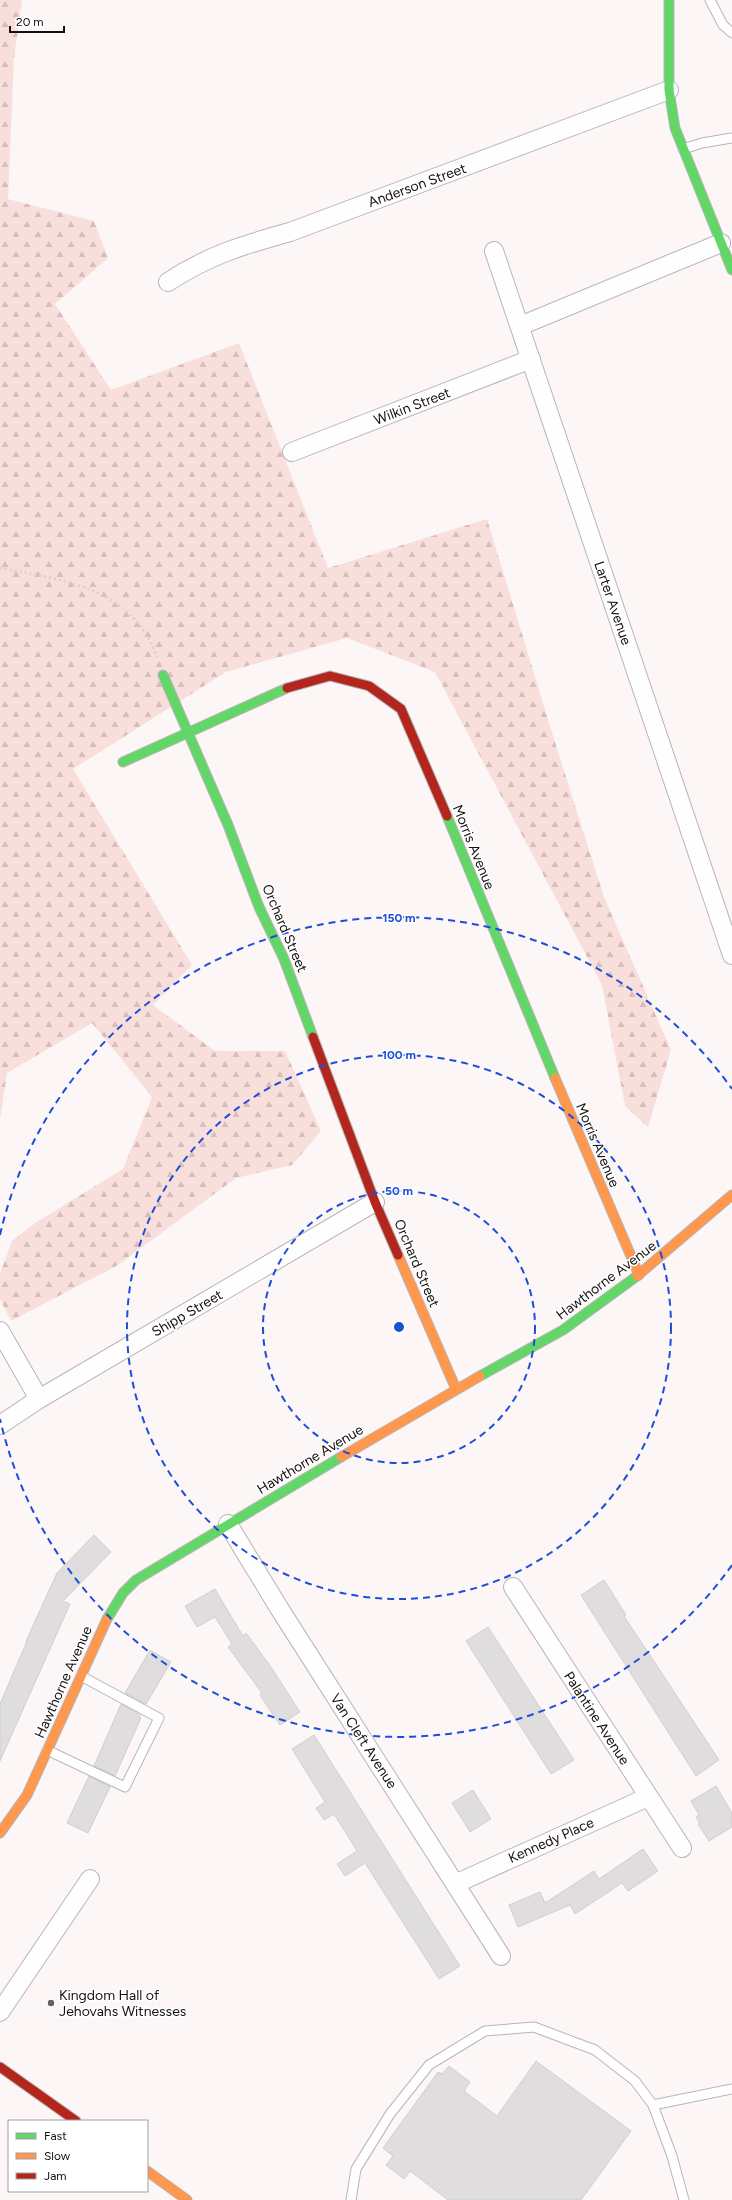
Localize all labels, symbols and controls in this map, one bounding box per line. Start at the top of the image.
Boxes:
scale bar [10,8,64,34]
text: 20 m [16,15,44,29]
street label: Anderson Street [366,160,468,211]
street label: Wilkin Street [372,384,453,429]
street label: Larter Avenue [590,559,635,648]
street label: Morris Avenue [449,802,498,892]
street label: Orchard Street [258,882,311,975]
text: 150 m [382,911,416,925]
text: 100 m [382,1048,416,1062]
street label: Morris Avenue [572,1100,623,1190]
text: 50 m [385,1184,413,1198]
street label: Orchard Street [390,1217,443,1310]
street label: Hawthorne Avenue [553,1237,660,1324]
street label: Shipp Street [149,1286,226,1341]
centre of rings [392,1320,406,1334]
street label: Hawthorne Avenue [254,1421,367,1498]
street label: Hawthorne Avenue [31,1623,96,1741]
street label: Palantine Avenue [560,1668,633,1768]
street label: Van Cleft Avenue [327,1691,401,1792]
street label: Kennedy Place [506,1814,597,1867]
place label: Kingdom Hall of Jehovahs Witnesses [59,1987,186,2020]
marker: Kingdom Hall of Jehovahs Witnesses [46,1998,56,2008]
legend [8,2120,148,2192]
text: Fast [44,2129,67,2143]
text: Slow [44,2149,71,2163]
text: Jam [44,2169,67,2183]

